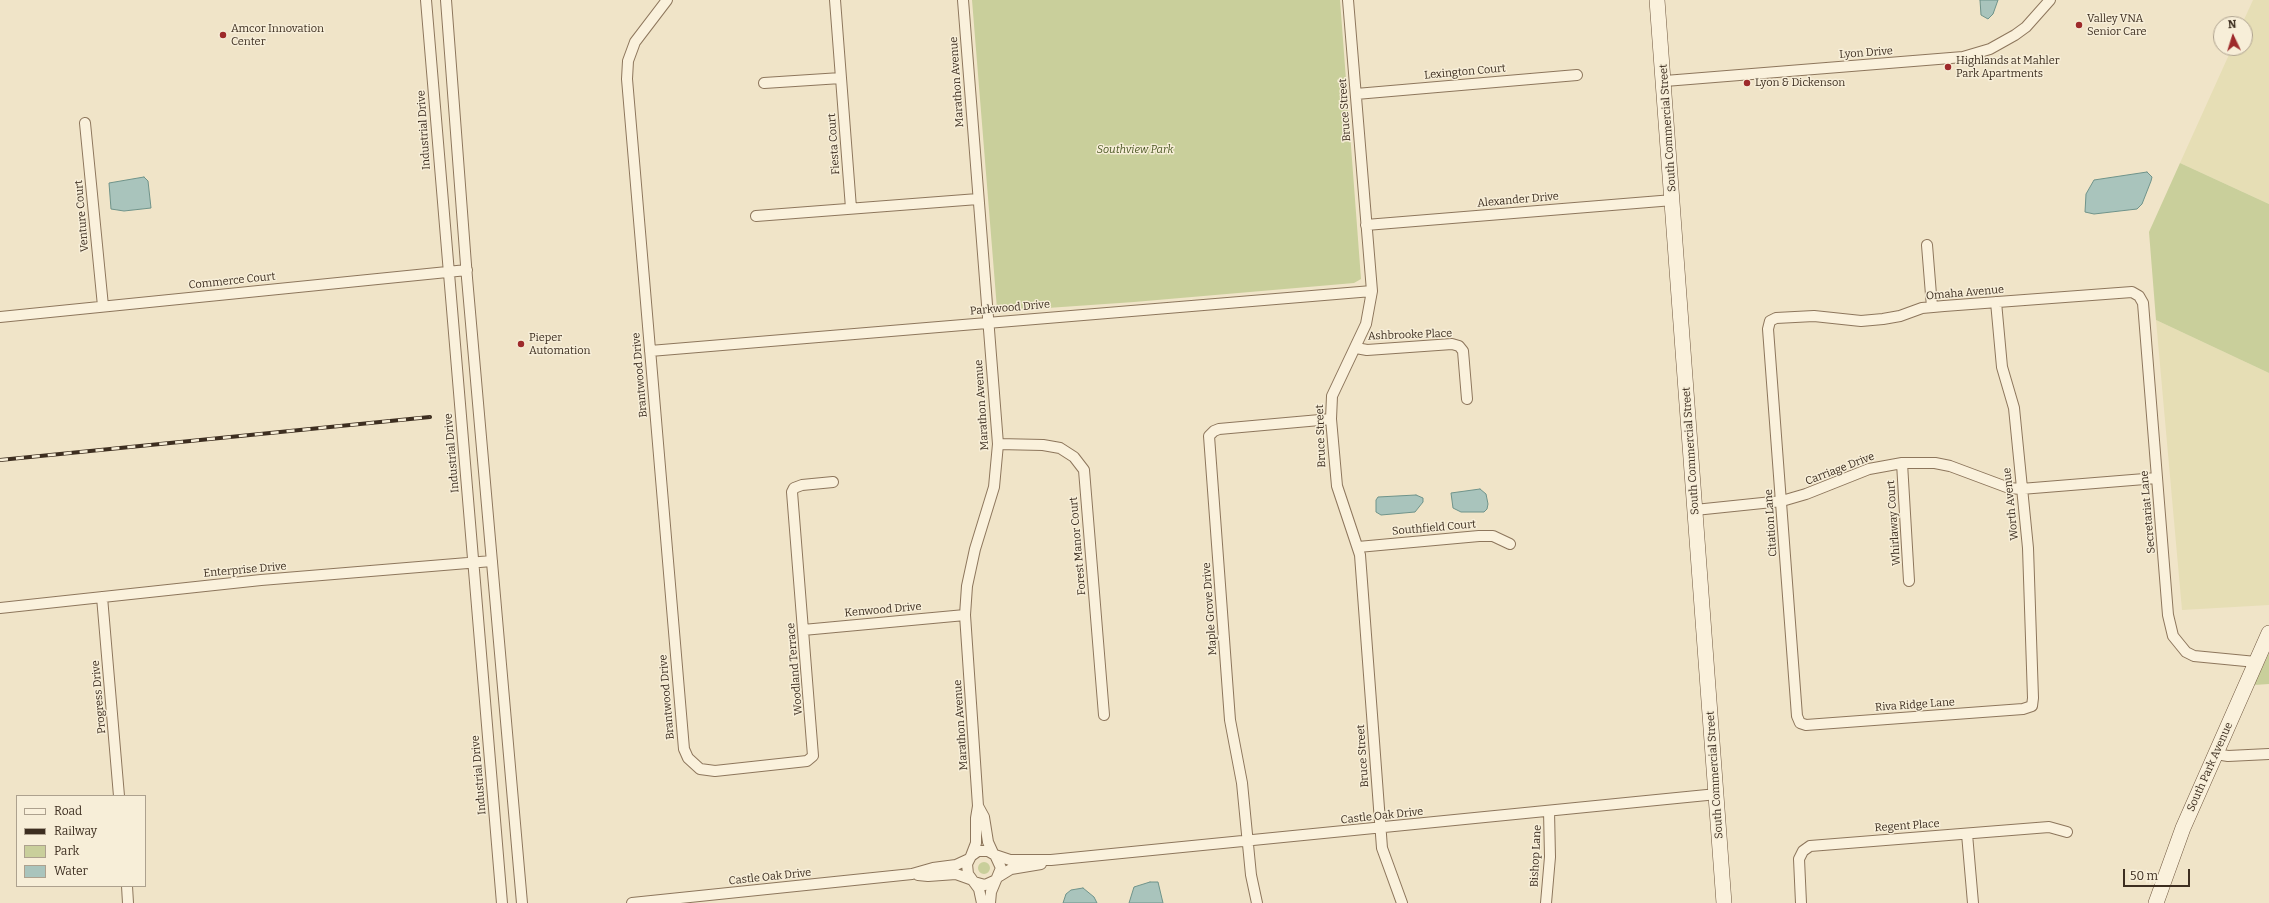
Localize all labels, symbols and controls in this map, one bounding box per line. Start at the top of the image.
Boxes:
place label: Valley VNA Senior Care [2087,12,2147,38]
north arrow [2213,16,2253,56]
text: N [2228,18,2237,31]
marker: Valley VNA Senior Care [2074,20,2084,30]
place label: Amcor Innovation Center [231,22,324,48]
marker: Amcor Innovation Center [218,30,228,40]
street label: Marathon Avenue [947,36,967,128]
street label: Lyon Drive [1839,45,1893,61]
place label: Highlands at Mahler Park Apartments [1956,54,2060,80]
street label: Lexington Court [1424,62,1506,82]
marker: Highlands at Mahler Park Apartments [1943,62,1953,72]
street label: South Commercial Street [1657,64,1679,192]
place label: Lyon & Dickenson [1755,76,1845,90]
street label: Bruce Street [1336,78,1354,142]
marker: Lyon & Dickenson [1742,78,1752,88]
street label: Industrial Drive [415,90,433,170]
street label: Fiesta Court [825,113,843,175]
park label: Southview Park [1097,143,1173,157]
street label: Venture Court [72,179,92,253]
street label: Alexander Drive [1477,190,1559,210]
street label: Commerce Court [188,270,276,292]
street label: Omaha Avenue [1925,283,2005,303]
street label: Parkwood Drive [970,298,1050,318]
street label: Ashbrooke Place [1368,327,1452,343]
place label: Pieper Automation [529,331,591,357]
street label: Brantwood Drive [630,332,650,418]
marker: Pieper Automation [516,339,526,349]
street label: Marathon Avenue [972,359,992,451]
street label: South Commercial Street [1680,387,1702,515]
street label: Bruce Street [1313,404,1329,468]
street label: Industrial Drive [442,413,462,493]
street label: Carriage Drive [1804,450,1876,488]
street label: Worth Avenue [2001,467,2021,541]
street label: Secretariat Lane [2138,470,2158,554]
street label: Whirlaway Court [1884,480,1904,566]
street label: Citation Lane [1762,489,1780,557]
street label: Forest Manor Court [1067,496,1089,596]
street label: Southfield Court [1391,518,1477,538]
street label: Enterprise Drive [203,560,287,580]
street label: Maple Grove Drive [1200,562,1220,656]
street label: Kenwood Drive [844,600,922,620]
street label: Woodland Terrace [784,622,806,716]
street label: Brantwood Drive [657,654,677,740]
street label: Progress Drive [89,660,109,734]
street label: Marathon Avenue [951,679,971,771]
street label: Riva Ridge Lane [1875,696,1955,714]
street label: South Commercial Street [1704,711,1726,839]
street label: South Park Avenue [2184,720,2236,814]
street label: Bruce Street [1354,724,1372,788]
street label: Industrial Drive [469,735,489,815]
legend [16,795,146,887]
text: Road [54,804,82,818]
street label: Castle Oak Drive [1340,805,1424,827]
street label: Regent Place [1874,817,1940,835]
text: Railway [54,824,97,838]
street label: Bishop Lane [1528,825,1544,887]
text: Park [54,844,79,858]
scale bar [2125,861,2192,887]
text: Water [54,864,88,878]
street label: Castle Oak Drive [728,866,812,888]
text: 50 m [2130,869,2158,883]

